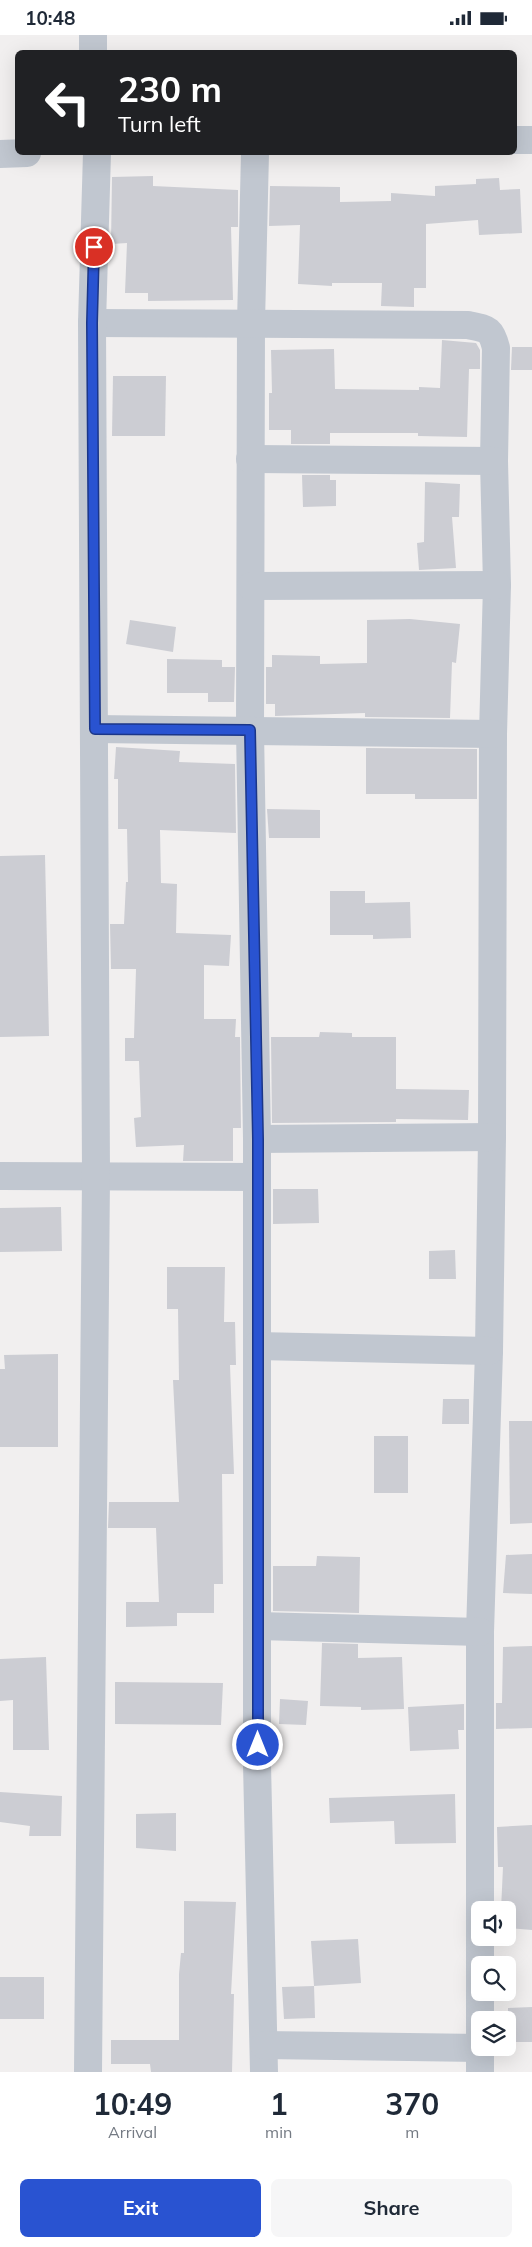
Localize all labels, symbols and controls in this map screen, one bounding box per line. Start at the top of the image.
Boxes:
text: 10:48 [25,6,75,30]
text: 230 m [118,67,222,111]
icon: left [35,70,100,135]
text: Turn left [118,110,201,138]
pin [73,226,115,268]
icon: arrive [80,233,108,261]
position arrow [231,1718,283,1770]
map controls [471,1901,516,2056]
button: sound [471,1901,516,1946]
button: search [471,1956,516,2001]
button: layers [471,2011,516,2056]
text: 10:49 [93,2085,172,2123]
text: 1 [270,2085,288,2123]
text: 370 [385,2085,439,2123]
text: Arrival [108,2122,157,2142]
text: min [265,2122,292,2142]
text: m [405,2122,419,2142]
button: Exit [20,2179,261,2237]
button: Share [271,2179,512,2237]

